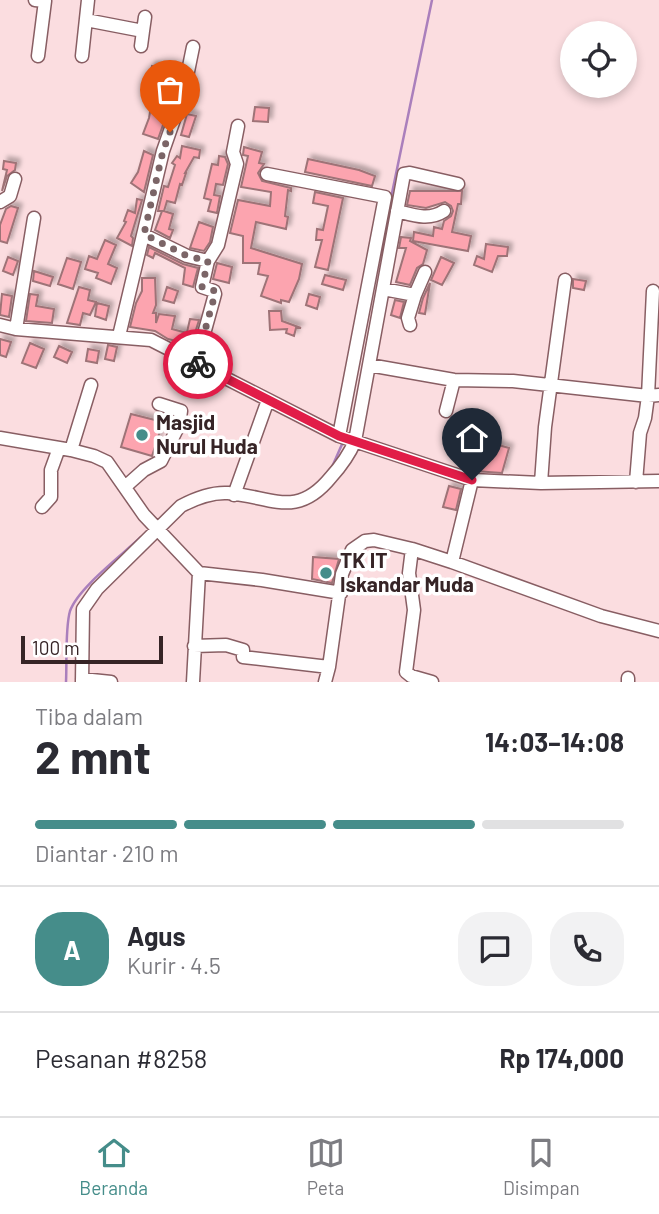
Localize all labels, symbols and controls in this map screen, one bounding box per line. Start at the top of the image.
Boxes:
map controls [560,21,637,98]
button: locate [560,21,637,98]
pin [140,60,200,132]
icon: bag [151,71,189,109]
courier [163,329,233,399]
icon: bike [179,345,217,383]
pin [442,408,502,480]
place label: Masjid Nurul Huda [156,409,258,458]
icon: home [453,419,491,457]
marker: Masjid Nurul Huda [134,427,150,443]
place label: TK IT Iskandar Muda [340,547,474,596]
marker: TK IT Iskandar Muda [318,565,334,581]
scale bar [21,633,163,665]
text: 100 m [32,636,80,659]
text: Tiba dalam [35,702,143,730]
text: 14:03–14:08 [485,726,624,757]
text: 2 mnt [35,728,151,783]
text: Diantar · 210 m [35,839,178,867]
button: chat [458,912,532,986]
button: phone [550,912,624,986]
text: Agus [127,920,186,951]
text: A [63,934,81,965]
text: Kurir · 4.5 [127,951,221,979]
text: Pesanan #8258 [35,1042,207,1073]
text: Rp 174,000 [500,1042,624,1073]
tab: Beranda [79,1134,148,1199]
tab: Peta [307,1134,345,1199]
tab: Disimpan [503,1134,580,1199]

